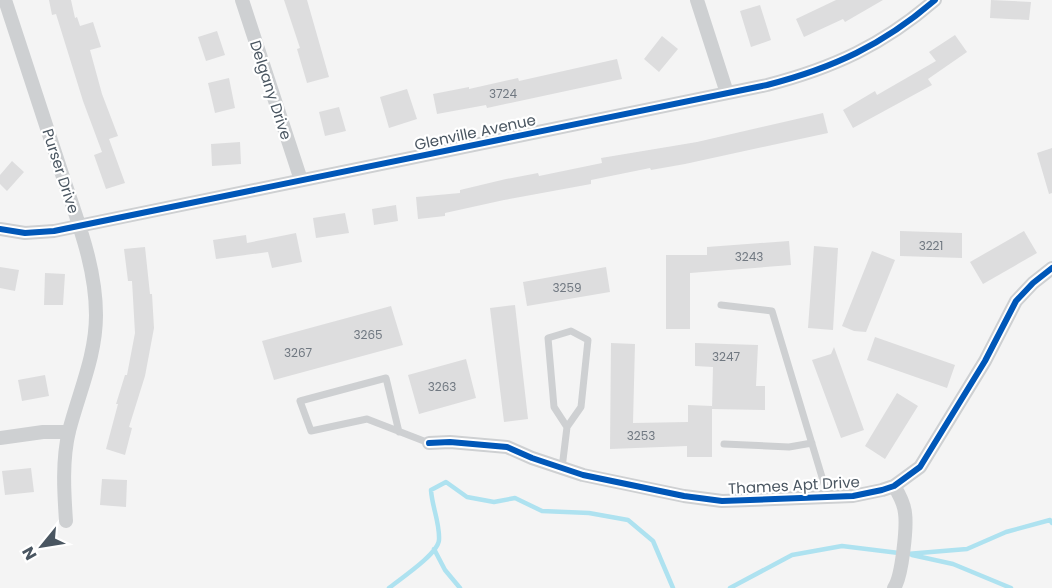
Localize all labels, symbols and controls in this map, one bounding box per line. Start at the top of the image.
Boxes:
street label: Delgany Drive [245,38,297,142]
house number: 3724 [489,85,517,102]
street label: Glenville Avenue [412,109,538,155]
street label: Purser Drive [37,126,85,216]
house number: 3221 [919,237,943,254]
house number: 3243 [735,248,763,265]
house number: 3259 [552,279,582,296]
house number: 3265 [353,326,383,343]
house number: 3267 [284,344,313,361]
house number: 3247 [712,348,740,365]
house number: 3263 [428,378,456,395]
house number: 3253 [627,427,655,444]
street label: Thames Apt Drive [728,471,860,499]
north arrow [12,516,72,576]
text: N [16,542,42,564]

